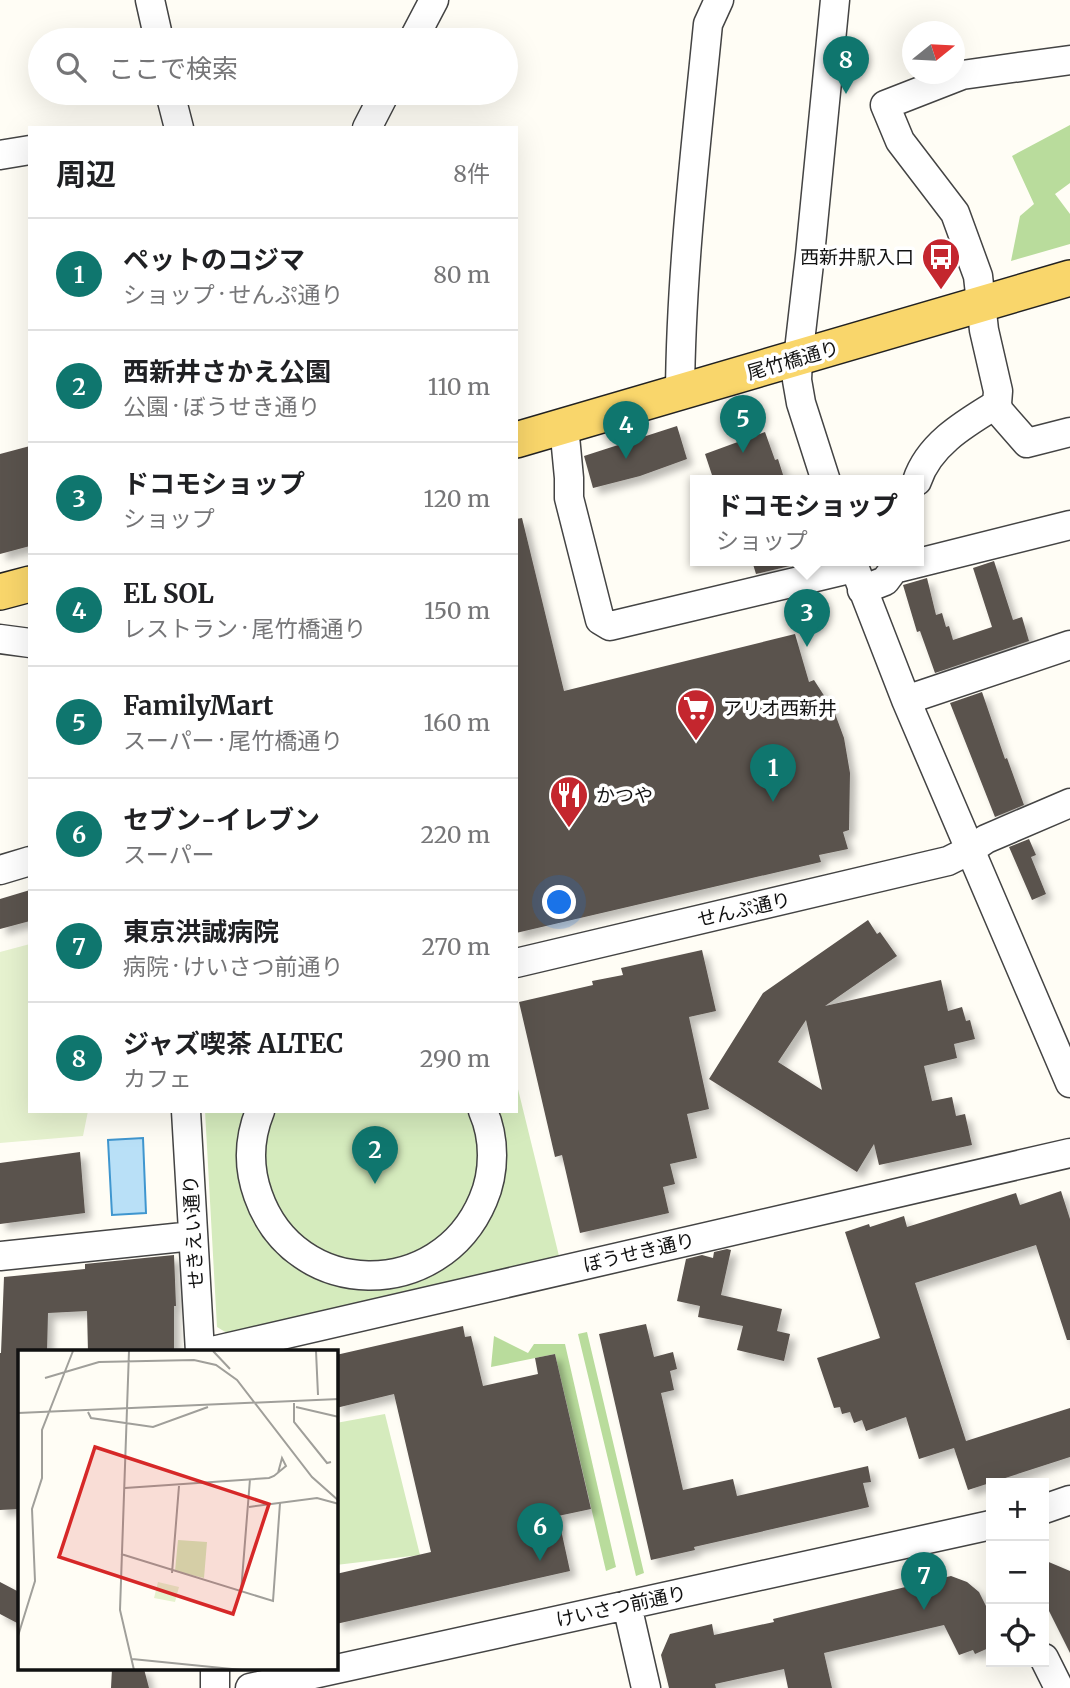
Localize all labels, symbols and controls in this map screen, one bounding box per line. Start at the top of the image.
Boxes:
north arrow [902,21,965,84]
search box [28,28,518,105]
pin: 8 [823,36,869,94]
icon: search [52,48,90,86]
text: ここで検索 [108,52,238,85]
text: 周辺 [56,155,116,193]
text: 8件 [453,159,490,188]
bus stop icon: 西新井駅入口 [920,236,962,291]
text: ペットのコジマ [123,243,305,276]
place label: 西新井駅入口 [800,245,914,269]
text: 1 [74,260,84,289]
text: 80 m [433,260,490,289]
text: ショップ · せんぷ通り [123,280,344,309]
street label: 尾竹橋通り [744,335,842,385]
text: 西新井さかえ公園 [123,355,331,388]
text: 2 [72,372,86,401]
text: 110 m [428,372,490,401]
text: 公園 · ぼうせき通り [123,392,321,421]
pin: 5 [720,395,766,453]
pin: 4 [603,401,649,459]
text: ドコモショップ [123,467,305,500]
popup [690,475,924,566]
text: 3 [72,484,86,513]
text: 120 m [424,484,490,513]
text: ドコモショップ [716,489,898,522]
text: ショップ [123,504,215,533]
text: ショップ [716,526,808,555]
text: EL SOL [123,577,214,610]
pin: 3 [784,589,830,647]
text: 4 [72,596,86,625]
text: 150 m [424,596,490,625]
text: レストラン · 尾竹橋通り [123,614,367,643]
supermarket icon: アリオ西新井 [675,687,717,742]
text: FamilyMart [123,689,274,722]
place label: アリオ西新井 [723,696,837,720]
text: 5 [72,708,86,737]
text: 160 m [424,708,490,737]
text: スーパー · 尾竹橋通り [123,726,343,755]
pin: 1 [750,744,796,802]
restaurant icon: かつや [548,774,590,829]
place label: かつや [596,783,653,807]
text: セブン-イレブン [123,803,320,836]
text: 6 [72,820,86,849]
text: 220 m [420,820,490,849]
text: スーパー [123,840,215,869]
your location [542,885,576,919]
street label: せんぷ通り [695,887,793,931]
text: 東京洪誠病院 [123,915,279,948]
text: 7 [72,932,86,961]
text: 270 m [422,932,490,961]
text: 病院 · けいさつ前通り [123,952,344,981]
text: ジャズ喫茶 ALTEC [123,1027,343,1060]
text: 8 [72,1044,86,1073]
text: 290 m [420,1044,490,1073]
text: カフェ [123,1064,192,1093]
pin: 2 [352,1126,398,1184]
street label: せきえい通り [178,1174,208,1290]
street label: ぼうせき通り [581,1227,697,1277]
inset map [18,1350,338,1670]
map controls [986,1478,1049,1667]
button: + [986,1478,1049,1541]
pin: 6 [517,1503,563,1561]
button: − [986,1541,1049,1604]
pin: 7 [901,1552,947,1610]
street label: けいさつ前通り [553,1580,689,1632]
button: locate [986,1604,1049,1667]

